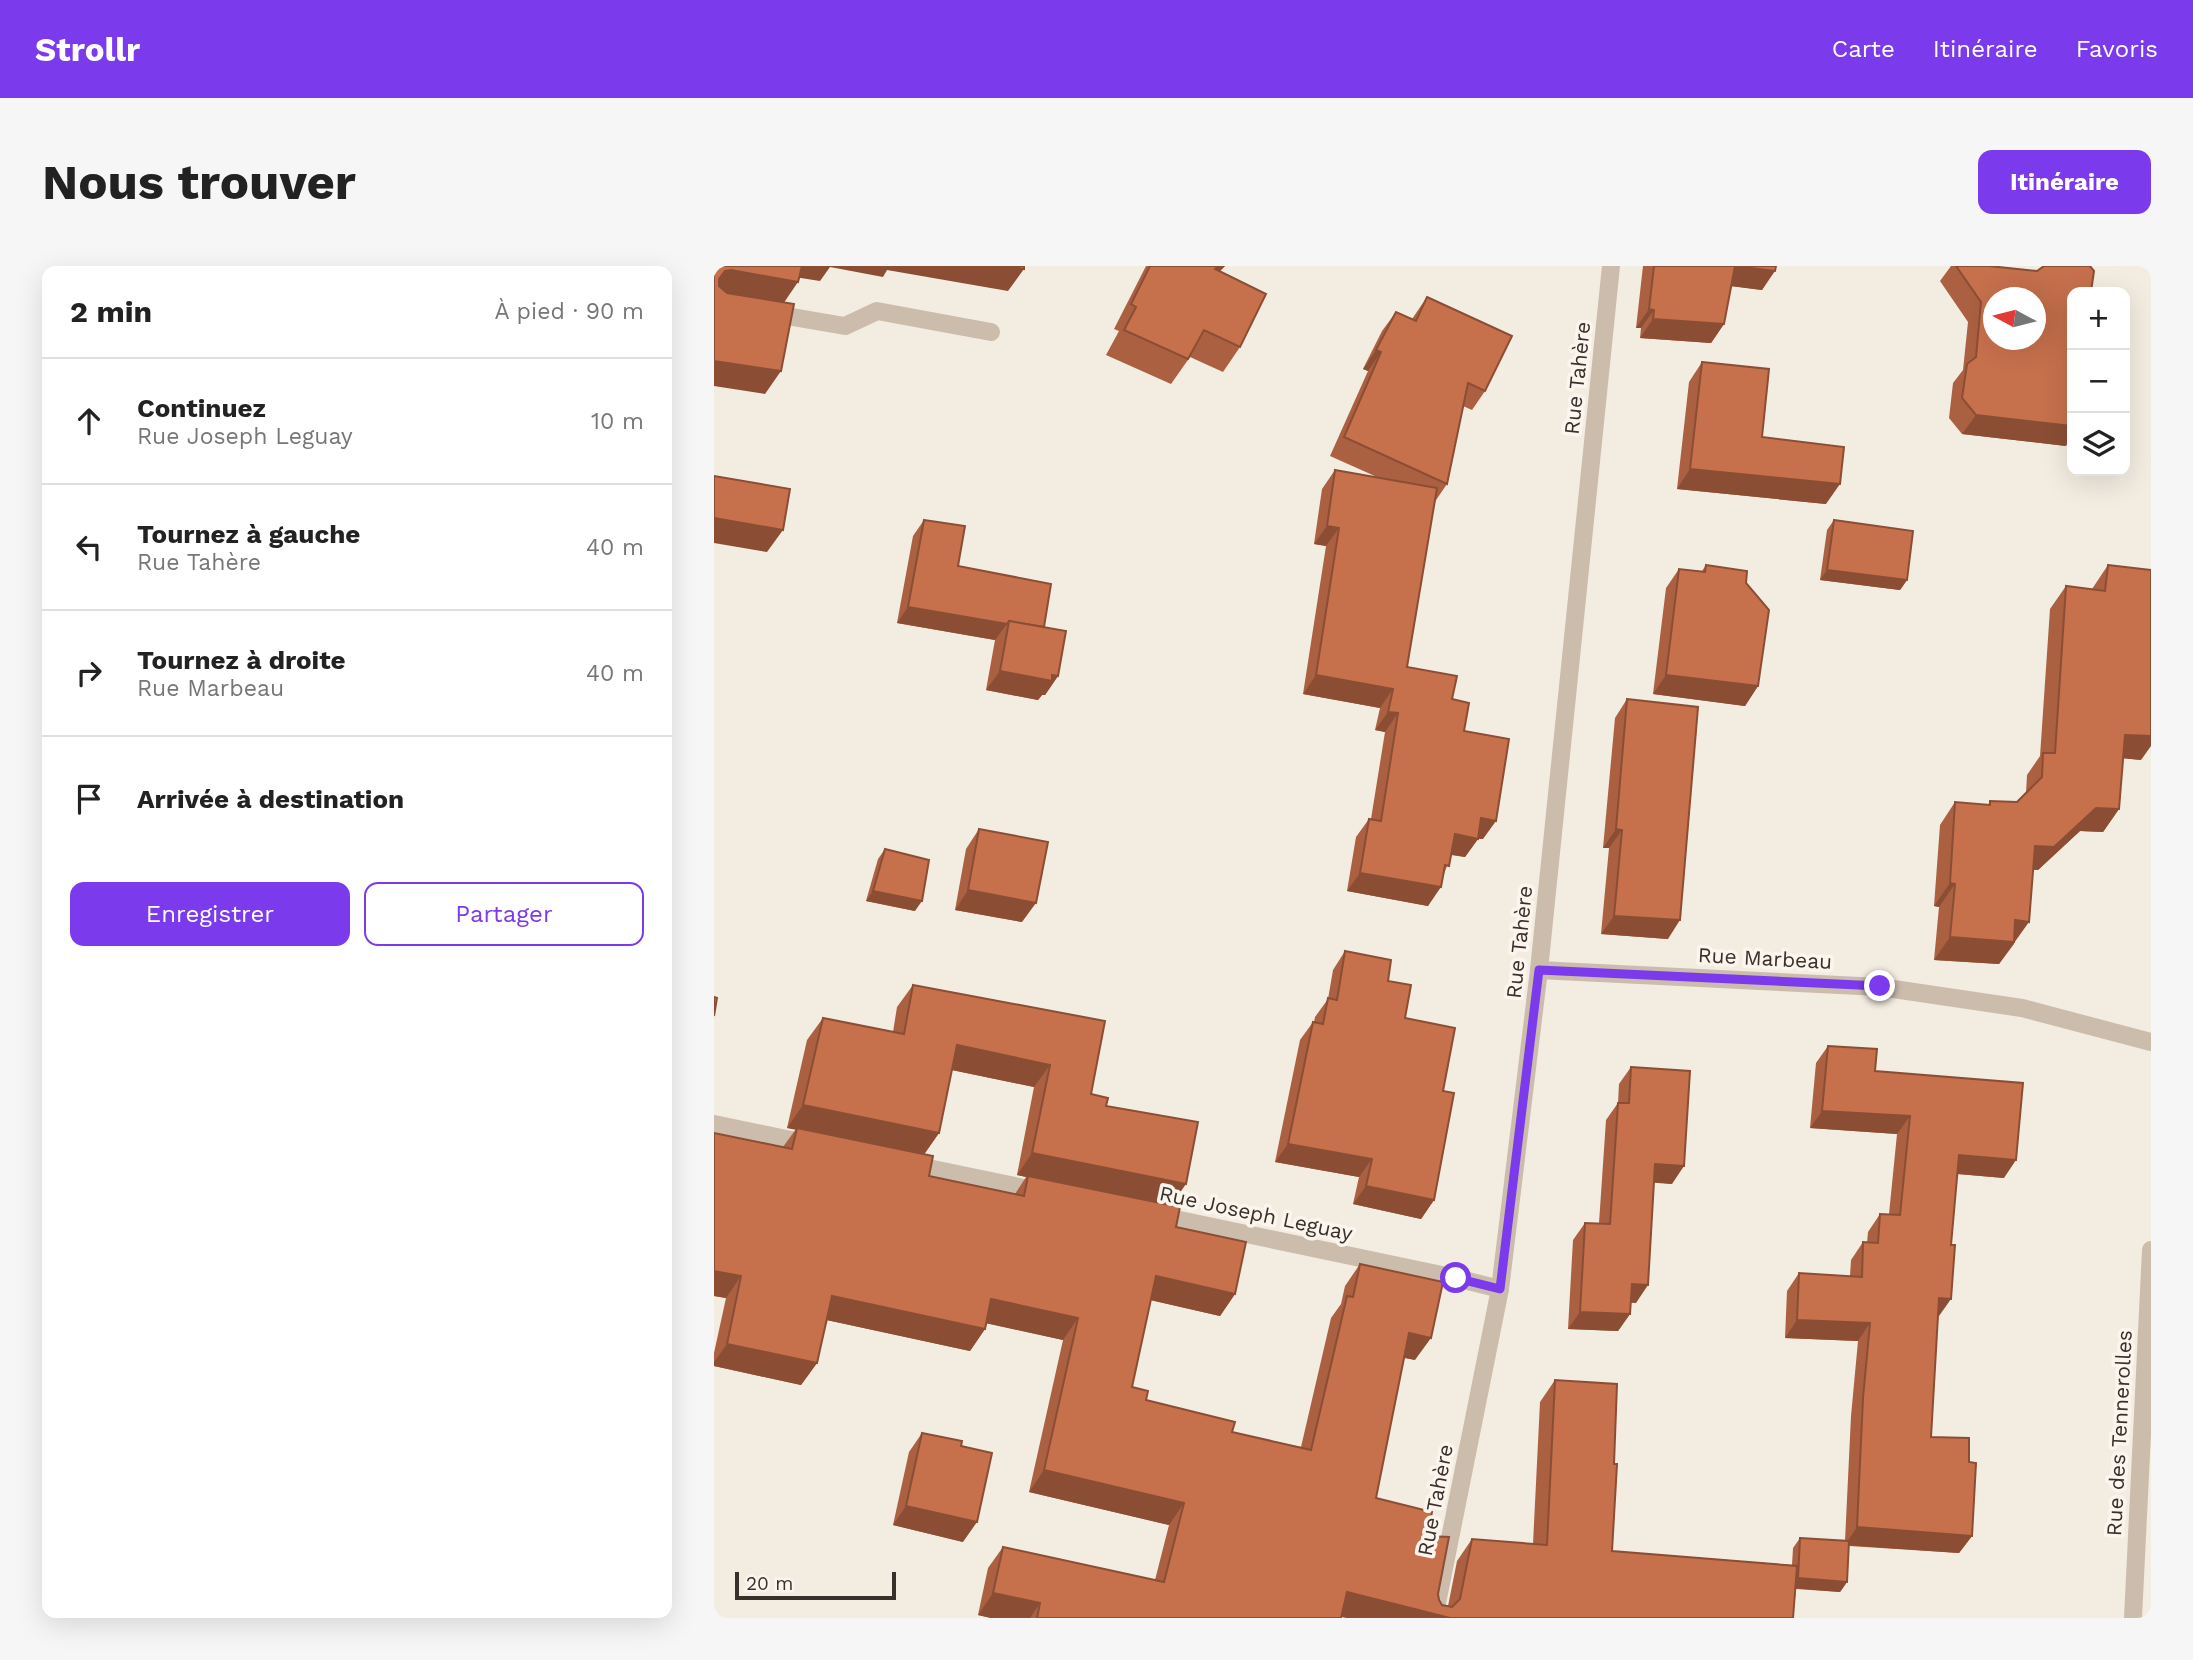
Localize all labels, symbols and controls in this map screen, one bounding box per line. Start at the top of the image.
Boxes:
text: Strollr [35,30,140,69]
text: Carte [1832,35,1895,63]
text: Itinéraire [1933,35,2038,63]
text: Favoris [2076,35,2158,63]
button: Itinéraire [1978,150,2151,214]
text: Nous trouver [42,153,356,211]
north arrow [1983,287,2046,350]
map controls [2067,287,2130,476]
button: + [2067,287,2130,350]
text: 2 min [70,294,152,329]
text: À pied · 90 m [495,298,644,325]
street label: Rue Tahère [1559,320,1595,436]
button: − [2067,350,2130,413]
text: Continuez [137,393,266,423]
icon: ahead [70,402,108,440]
text: 10 m [591,408,644,435]
button: layers [2067,413,2130,476]
text: Rue Joseph Leguay [137,423,353,450]
text: Tournez à gauche [137,519,360,549]
icon: left [70,528,108,566]
text: 40 m [586,534,644,561]
text: Rue Tahère [137,549,261,576]
text: Tournez à droite [137,645,346,675]
icon: right [70,654,108,692]
text: 40 m [586,660,644,687]
text: Rue Marbeau [137,675,284,702]
icon: arrive [70,780,108,818]
text: Arrivée à destination [137,784,404,814]
button: Enregistrer [70,882,350,946]
button: Partager [364,882,644,946]
street label: Rue Tahère [1501,884,1537,1000]
street label: Rue Marbeau [1697,942,1833,974]
route end [1864,970,1895,1001]
street label: Rue Joseph Leguay [1157,1180,1355,1246]
route start [1440,1262,1471,1293]
street label: Rue des Tennerolles [2101,1329,2137,1537]
street label: Rue Tahère [1412,1442,1458,1558]
scale bar [735,1569,896,1601]
text: 20 m [746,1572,793,1595]

